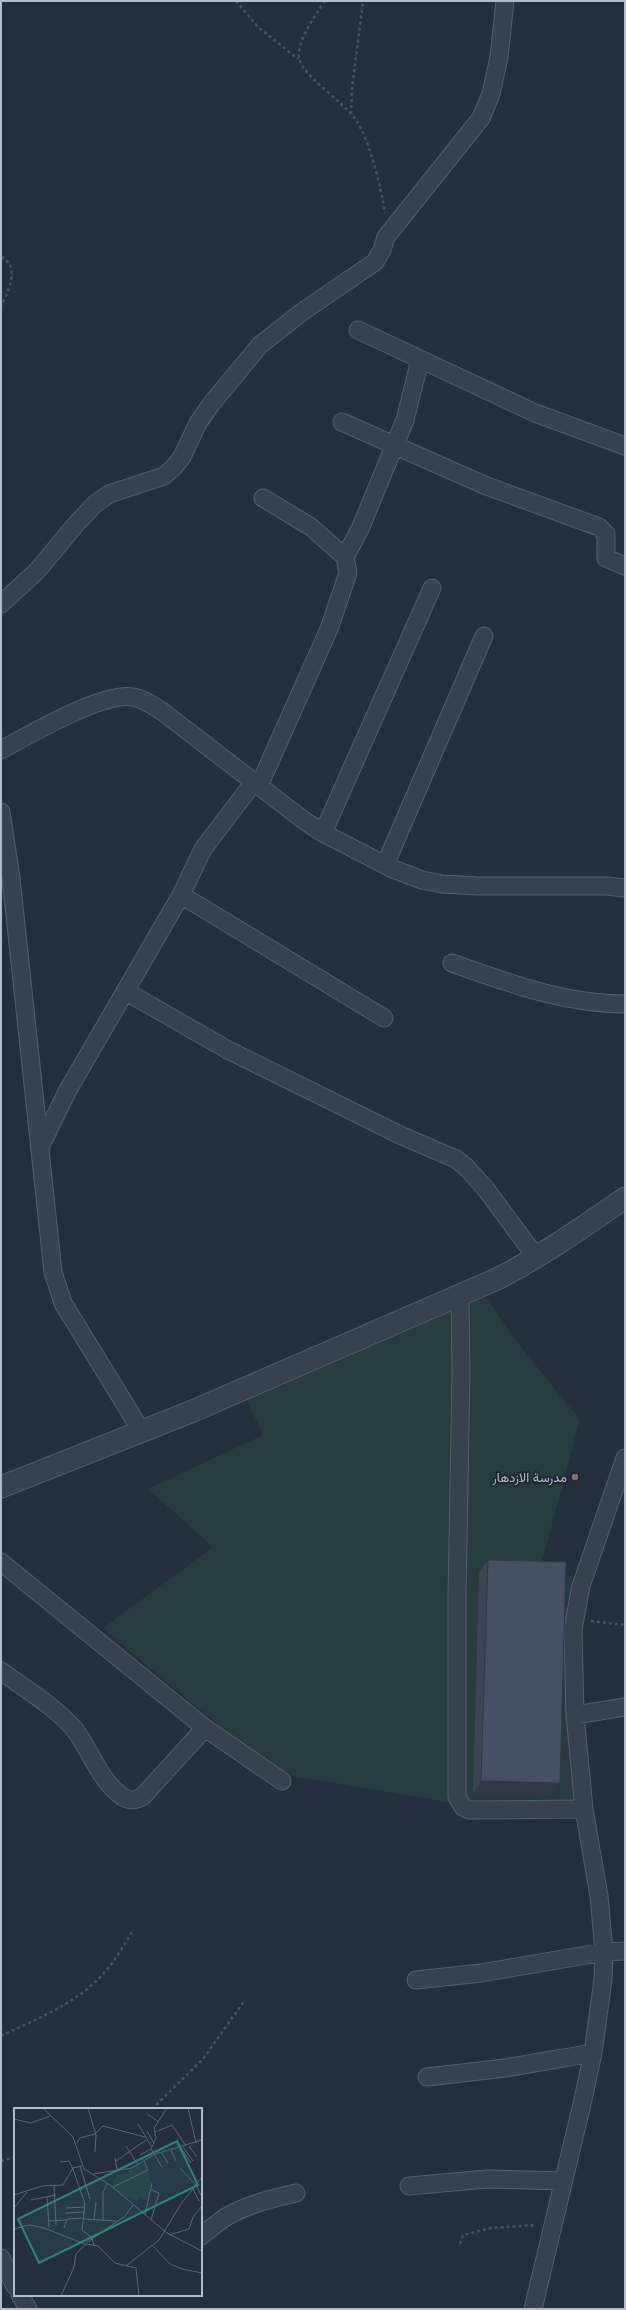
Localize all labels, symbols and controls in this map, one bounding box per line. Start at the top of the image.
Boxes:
place label: مدرسة الازدهار [491,1470,567,1486]
marker: مدرسة الازدهار [570,1472,580,1482]
inset map [14,2108,202,2296]

